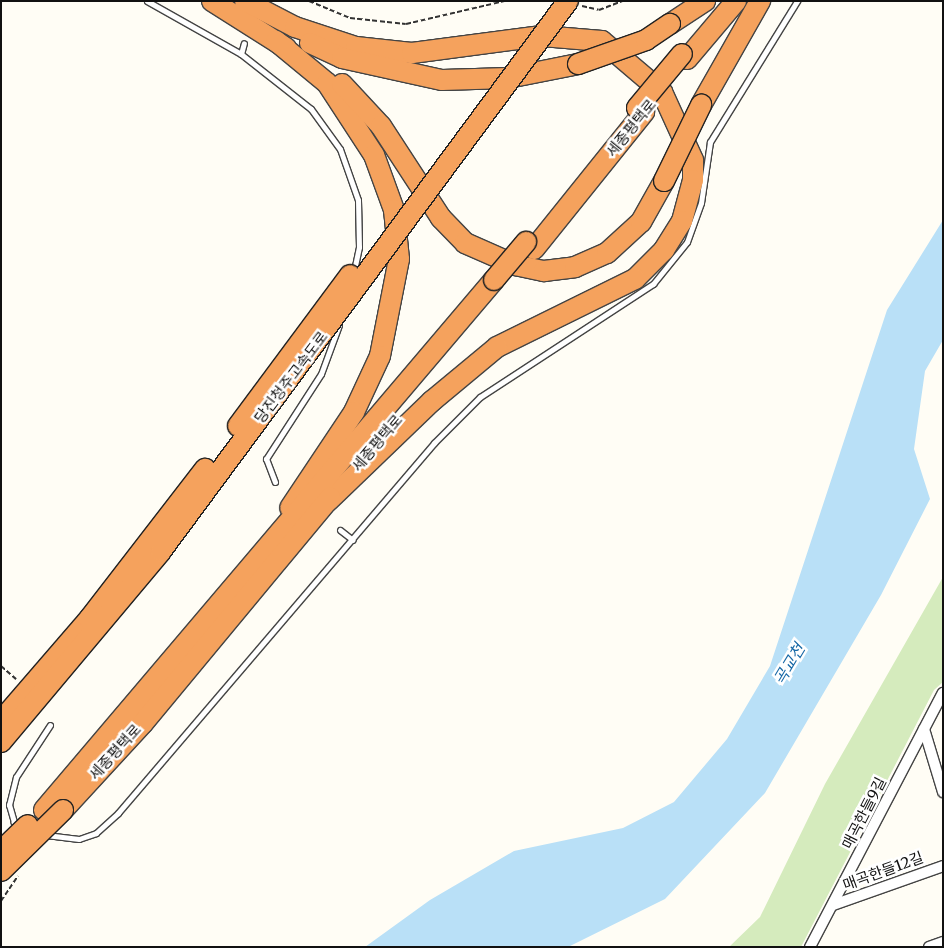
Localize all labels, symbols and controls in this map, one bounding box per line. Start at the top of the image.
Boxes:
street label: 세종평택로 [602,96,660,160]
street label: 당진청주고속도로 [251,327,331,427]
street label: 세종평택로 [348,411,406,475]
water label: 곡교천 [769,640,809,688]
street label: 세종평택로 [85,720,145,784]
street label: 매곡한들9길 [838,774,890,852]
street label: 매곡한들12길 [840,848,926,894]

